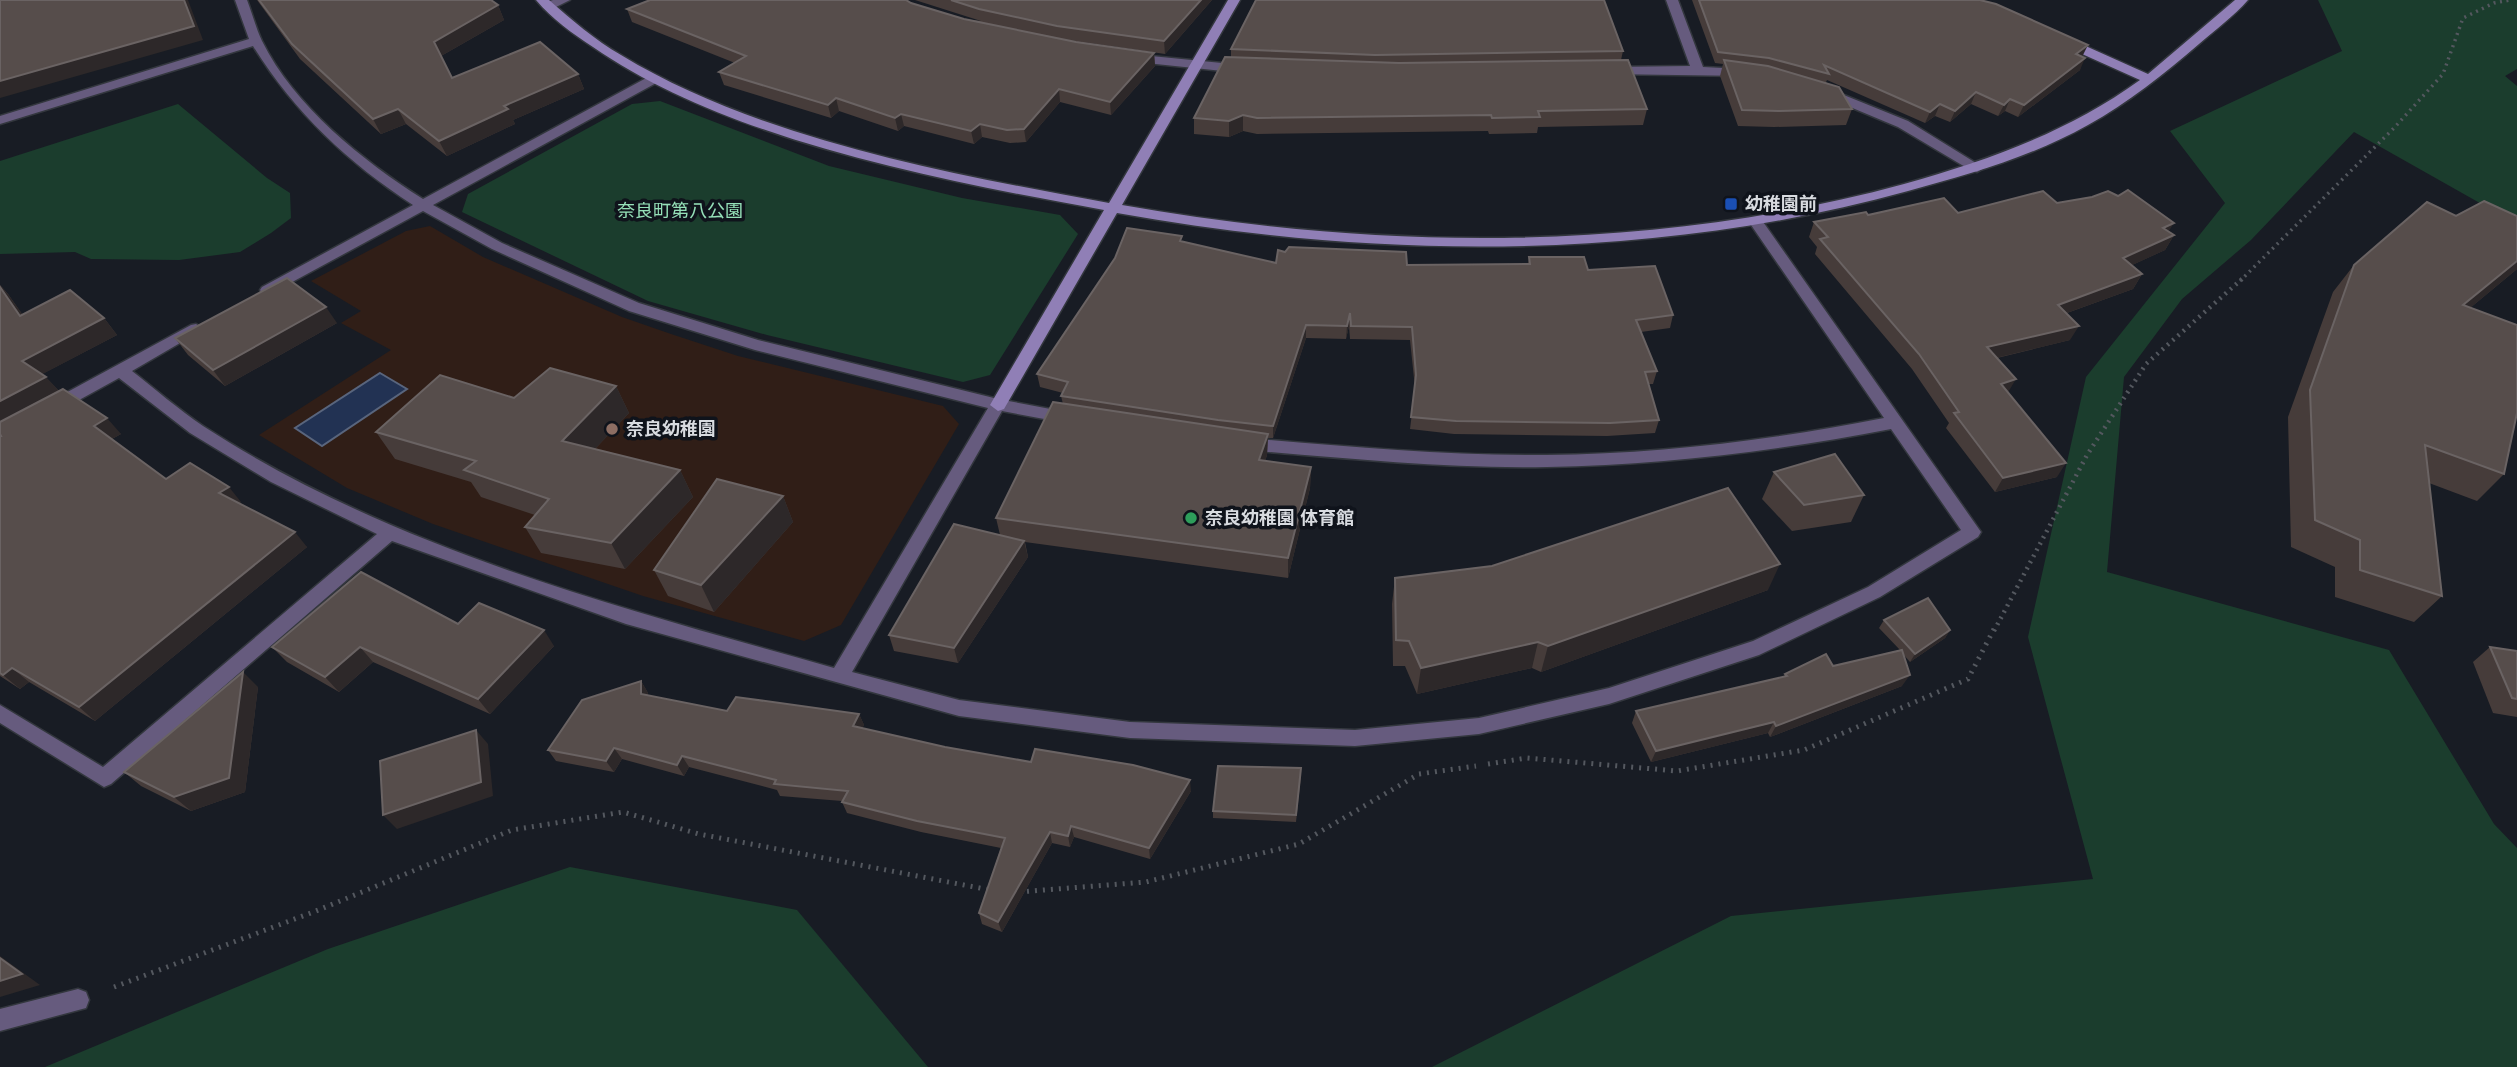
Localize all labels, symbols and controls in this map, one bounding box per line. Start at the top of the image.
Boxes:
place label: 幼稚園前 [1745,194,1817,214]
marker: 幼稚園前 [1723,196,1739,212]
park label: 奈良町第八公園 [617,201,743,221]
place label: 奈良幼稚園 [626,419,716,439]
marker: 奈良幼稚園 [604,421,620,437]
place label: 奈良幼稚園 体育館 [1205,508,1354,528]
marker: 奈良幼稚園 体育館 [1183,510,1199,526]

